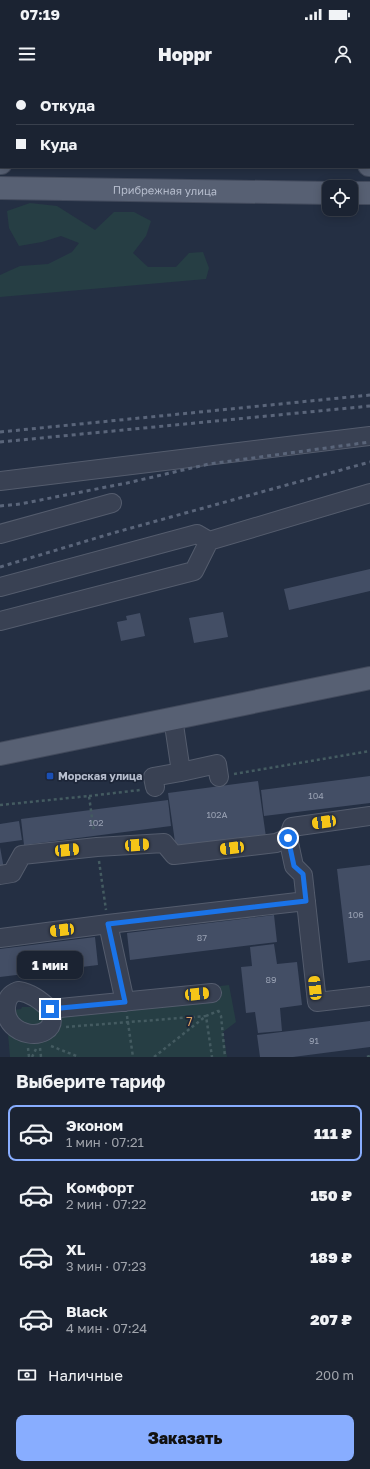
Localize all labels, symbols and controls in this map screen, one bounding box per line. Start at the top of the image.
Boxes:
text: 07:19 [20,5,60,23]
icon: menu [16,43,38,65]
text: Hoppr [158,43,212,65]
icon: person [332,43,354,65]
text: Откуда [40,96,95,114]
text: Куда [40,135,77,153]
map controls [322,180,358,216]
button: locate [322,180,358,216]
street label: Прибрежная улица [113,183,217,197]
place label: Морская улица [58,769,142,782]
marker: Морская улица [45,771,55,781]
house number: 104 [308,790,324,801]
house number: 102А [206,809,228,820]
car [311,814,337,830]
house number: 102 [88,817,104,828]
route start [279,829,297,847]
car [125,838,149,852]
car [219,841,245,855]
car [54,843,80,857]
house number: 106 [348,909,364,920]
car [49,923,75,937]
house number: 87 [197,932,207,943]
callout: 1 мин [17,951,83,979]
text: 1 мин [32,957,68,973]
house number: 89 [266,974,276,985]
car [308,975,322,1001]
car [184,987,210,1001]
route end [41,1000,59,1018]
district label: 7 [186,1014,194,1029]
house number: 91 [309,1035,320,1046]
text: Выберите тариф [16,1070,165,1092]
icon: car [18,1115,54,1151]
text: Эконом [66,1116,123,1134]
text: 111 ₽ [314,1124,352,1142]
text: 1 мин · 07:21 [66,1134,144,1150]
icon: car [18,1177,54,1213]
text: Комфорт [66,1178,134,1196]
text: 150 ₽ [310,1186,352,1204]
text: 2 мин · 07:22 [66,1196,146,1212]
icon: car [18,1239,54,1275]
text: XL [66,1240,85,1258]
text: 189 ₽ [310,1248,352,1266]
text: 3 мин · 07:23 [66,1258,146,1274]
icon: car [18,1301,54,1337]
text: Black [66,1302,108,1320]
text: 207 ₽ [310,1310,352,1328]
text: 4 мин · 07:24 [66,1320,147,1336]
icon: cash [16,1364,38,1386]
text: Наличные [48,1366,123,1384]
text: 200 m [316,1367,354,1383]
button: Заказать [16,1415,354,1461]

